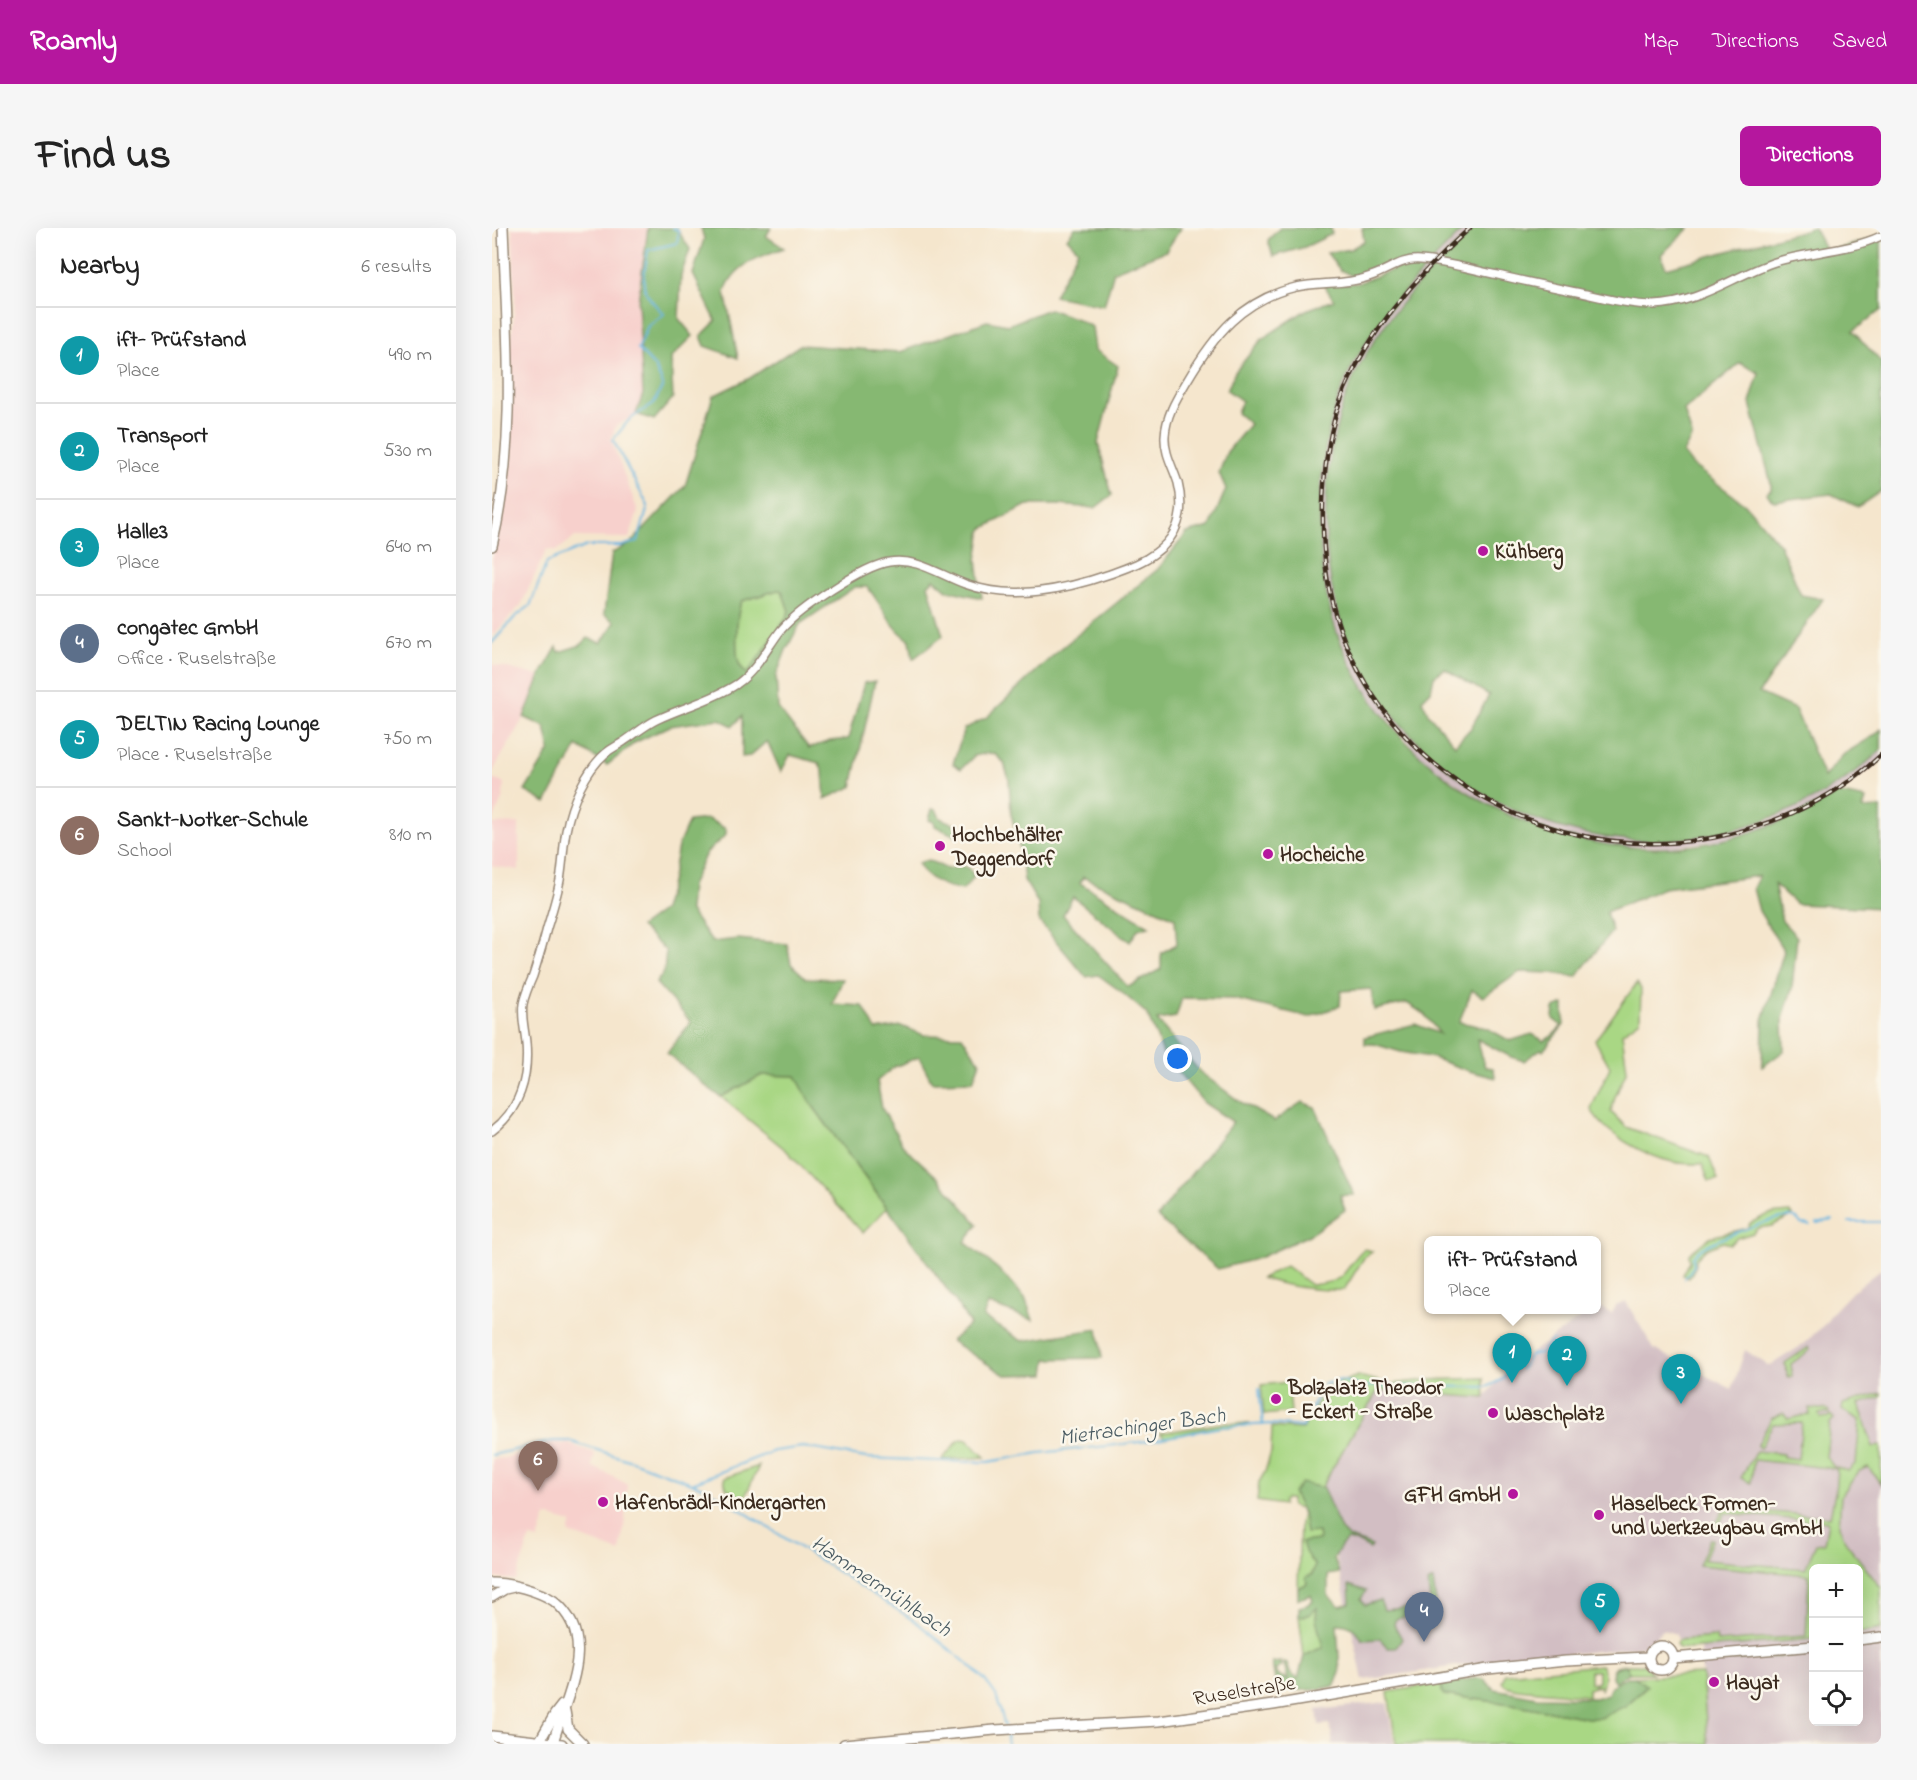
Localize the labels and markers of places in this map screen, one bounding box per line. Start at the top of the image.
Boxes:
place label: Kühberg [1495,538,1564,570]
marker: Kühberg [1476,544,1490,558]
place label: Hochbehälter Deggendorf [951,821,1063,877]
marker: Hochbehälter Deggendorf [933,839,947,853]
place label: Hocheiche [1280,841,1365,871]
marker: Hocheiche [1261,847,1275,861]
pin: 1 [1492,1334,1532,1383]
pin: 2 [1548,1336,1586,1386]
pin: 3 [1662,1354,1700,1404]
place label: Bolzplatz Theodor - Eckert - Straße [1287,1374,1444,1428]
marker: Bolzplatz Theodor - Eckert - Straße [1269,1392,1283,1406]
place label: Waschplatz [1505,1400,1605,1430]
marker: Waschplatz [1486,1406,1500,1420]
pin: 6 [518,1442,558,1491]
place label: GFH GmbH [1404,1481,1501,1511]
marker: GFH GmbH [1506,1487,1520,1501]
place label: Hafenbrädl-Kindergarten [615,1489,826,1521]
place label: Haselbeck Formen- und Werkzeugbau GmbH [1611,1490,1823,1546]
marker: Hafenbrädl-Kindergarten [596,1495,610,1509]
marker: Haselbeck Formen- und Werkzeugbau GmbH [1592,1508,1606,1522]
pin: 5 [1580,1584,1620,1633]
pin: 4 [1404,1592,1444,1642]
place label: Hayat [1726,1669,1781,1701]
marker: Hayat [1707,1675,1721,1689]

